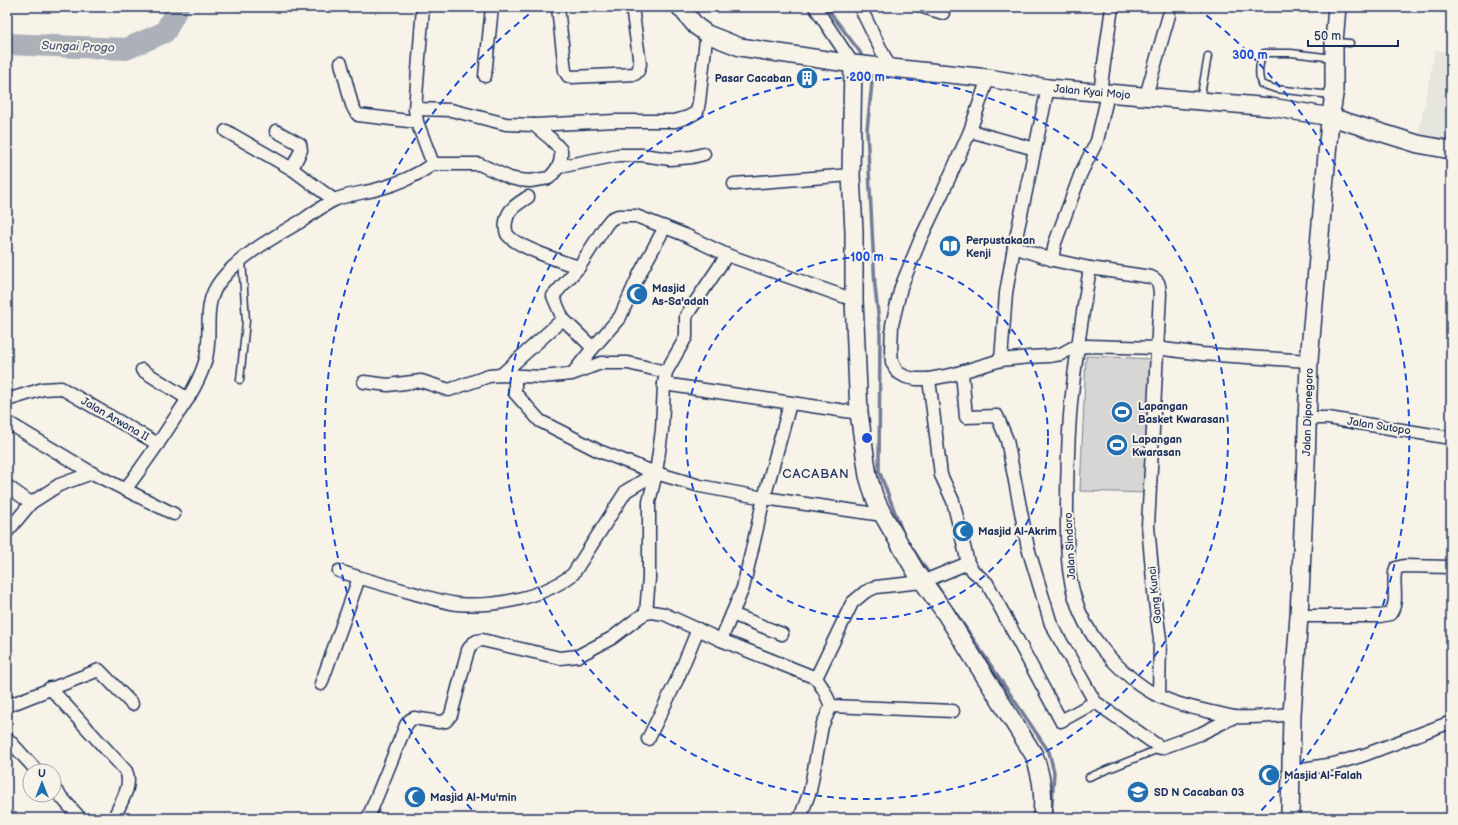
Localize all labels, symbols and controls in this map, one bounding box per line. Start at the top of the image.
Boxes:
scale bar [1308,22,1398,48]
text: 50 m [1314,29,1341,44]
water label: Sungai Progo [41,38,115,56]
text: 300 m [1232,48,1268,63]
building icon: Pasar Cacaban [794,65,820,91]
text: 200 m [849,70,885,85]
place label: Pasar Cacaban [715,72,792,85]
street label: Jalan Kyai Mojo [1053,82,1131,102]
library icon: Perpustakaan Kenji [937,233,963,259]
place label: Perpustakaan Kenji [966,234,1035,260]
text: 100 m [850,250,884,265]
mosque icon: Masjid As-Sa'adah [624,281,650,307]
place label: Masjid As-Sa'adah [651,282,709,308]
street label: Jalan Diponegoro [1300,368,1316,456]
street label: Jalan Arwana II [79,394,152,444]
sports icon: Lapangan Basket Kwarasan [1109,399,1135,425]
place label: Lapangan Basket Kwarasan [1138,400,1225,426]
street label: Jalan Sutopo [1346,415,1412,437]
centre of rings [860,431,874,445]
sports icon: Lapangan Kwarasan [1104,432,1130,458]
place label: Lapangan Kwarasan [1132,433,1182,459]
district label: CACABAN [782,466,850,482]
street label: Jalan Sindoro [1062,512,1078,580]
mosque icon: Masjid Al-Akrim [950,518,976,544]
place label: Masjid Al-Akrim [978,525,1057,538]
street label: Gang Kunci [1146,566,1164,624]
mosque icon: Masjid Al-Falah [1256,762,1282,788]
north arrow [22,763,62,803]
text: U [38,767,46,780]
place label: Masjid Al-Falah [1284,769,1362,782]
school or university icon: SD N Cacaban 03 [1125,779,1151,805]
mosque icon: Masjid Al-Mu'min [402,784,428,810]
place label: SD N Cacaban 03 [1154,786,1245,799]
place label: Masjid Al-Mu'min [430,791,517,804]

